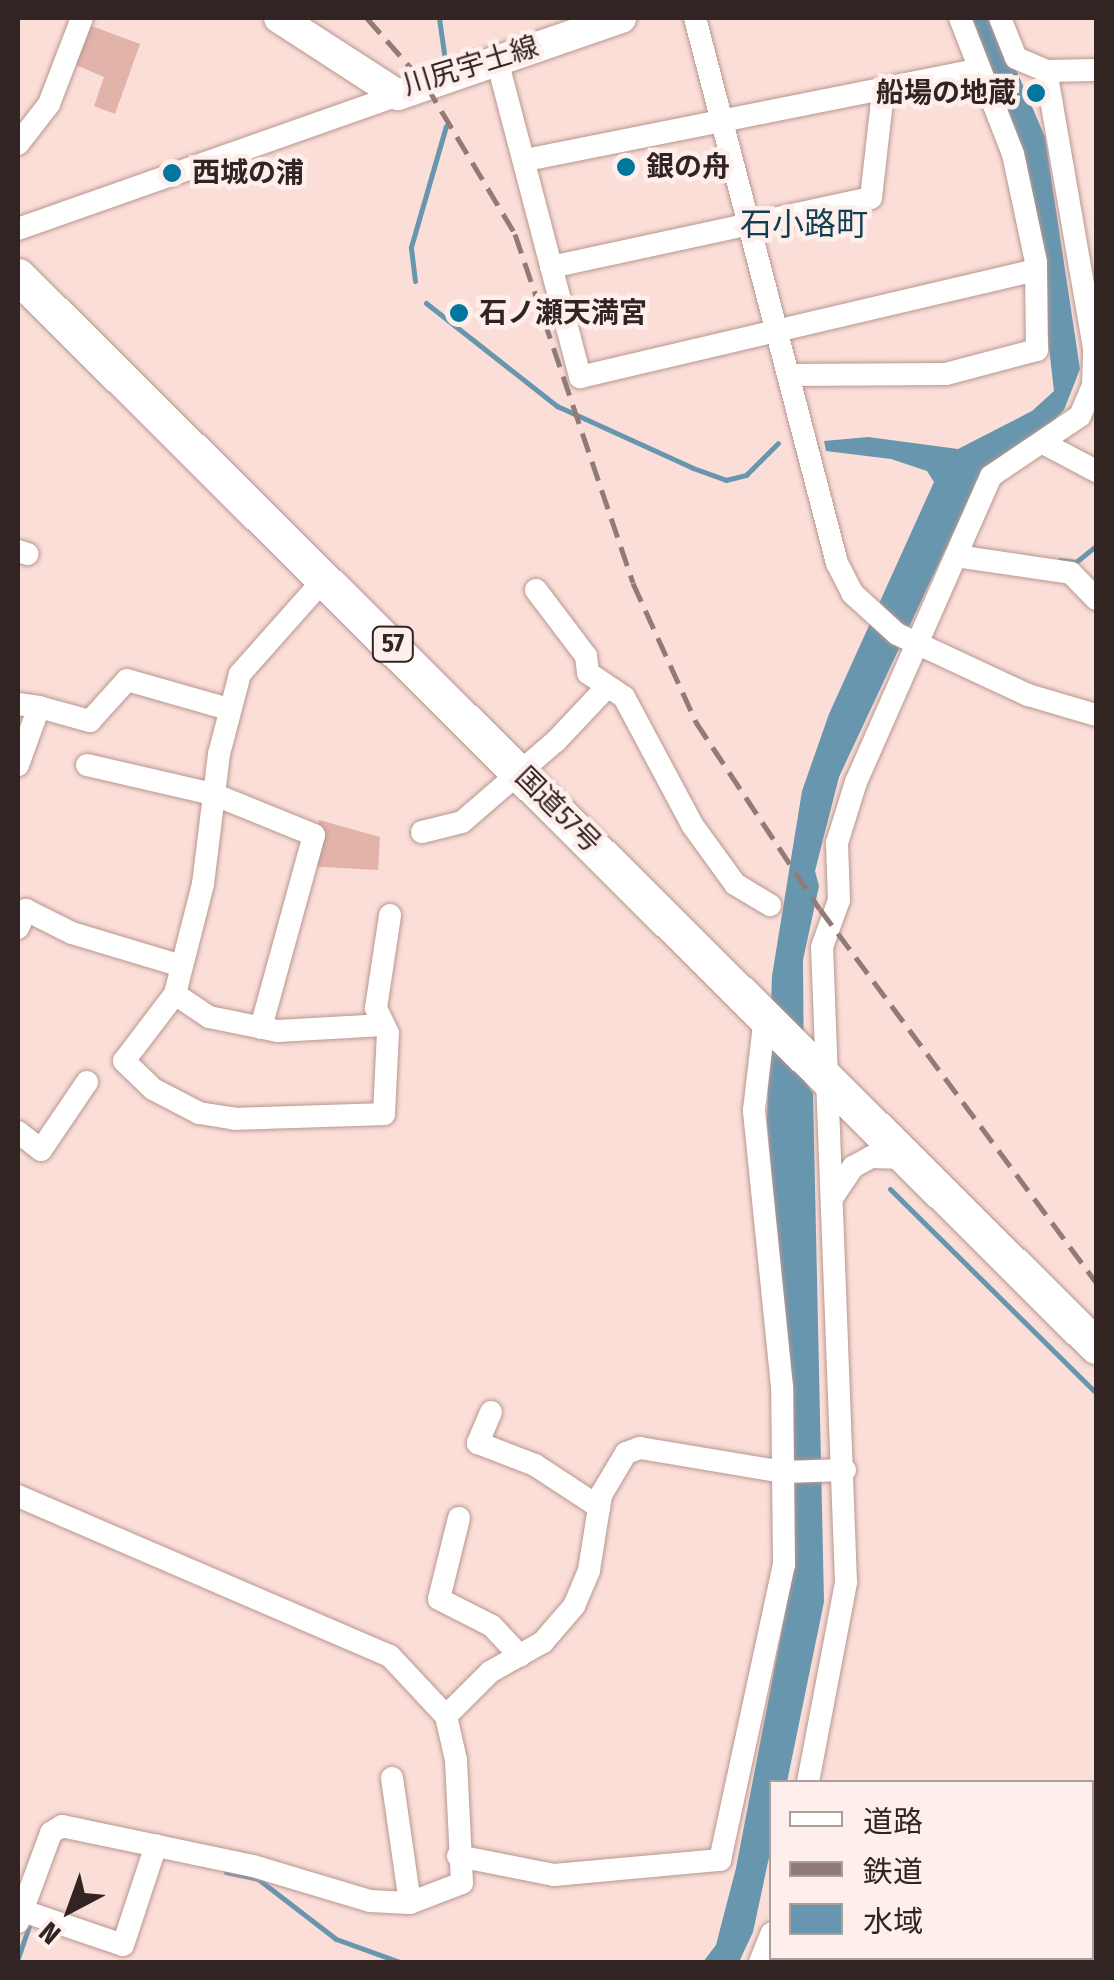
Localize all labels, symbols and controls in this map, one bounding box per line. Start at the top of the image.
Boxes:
street label: 川尻宇土線 [399,29,543,103]
place label: 船場の地蔵 [876,76,1016,110]
marker: 船場の地蔵 [1025,82,1047,104]
place label: 銀の舟 [646,150,730,184]
place label: 西城の浦 [192,156,304,190]
marker: 銀の舟 [615,156,637,178]
marker: 西城の浦 [161,162,183,184]
district label: 石小路町 [740,205,868,243]
place label: 石ノ瀬天満宮 [479,296,647,330]
marker: 石ノ瀬天満宮 [448,302,470,324]
road number: 57 [370,624,416,664]
street label: 国道57号 [508,760,608,860]
legend [769,1780,1094,1960]
text: 道路 [863,1804,923,1840]
text: 鉄道 [863,1854,923,1890]
north arrow [20,1860,120,1960]
text: 水域 [863,1904,923,1940]
text: N [33,1915,67,1951]

